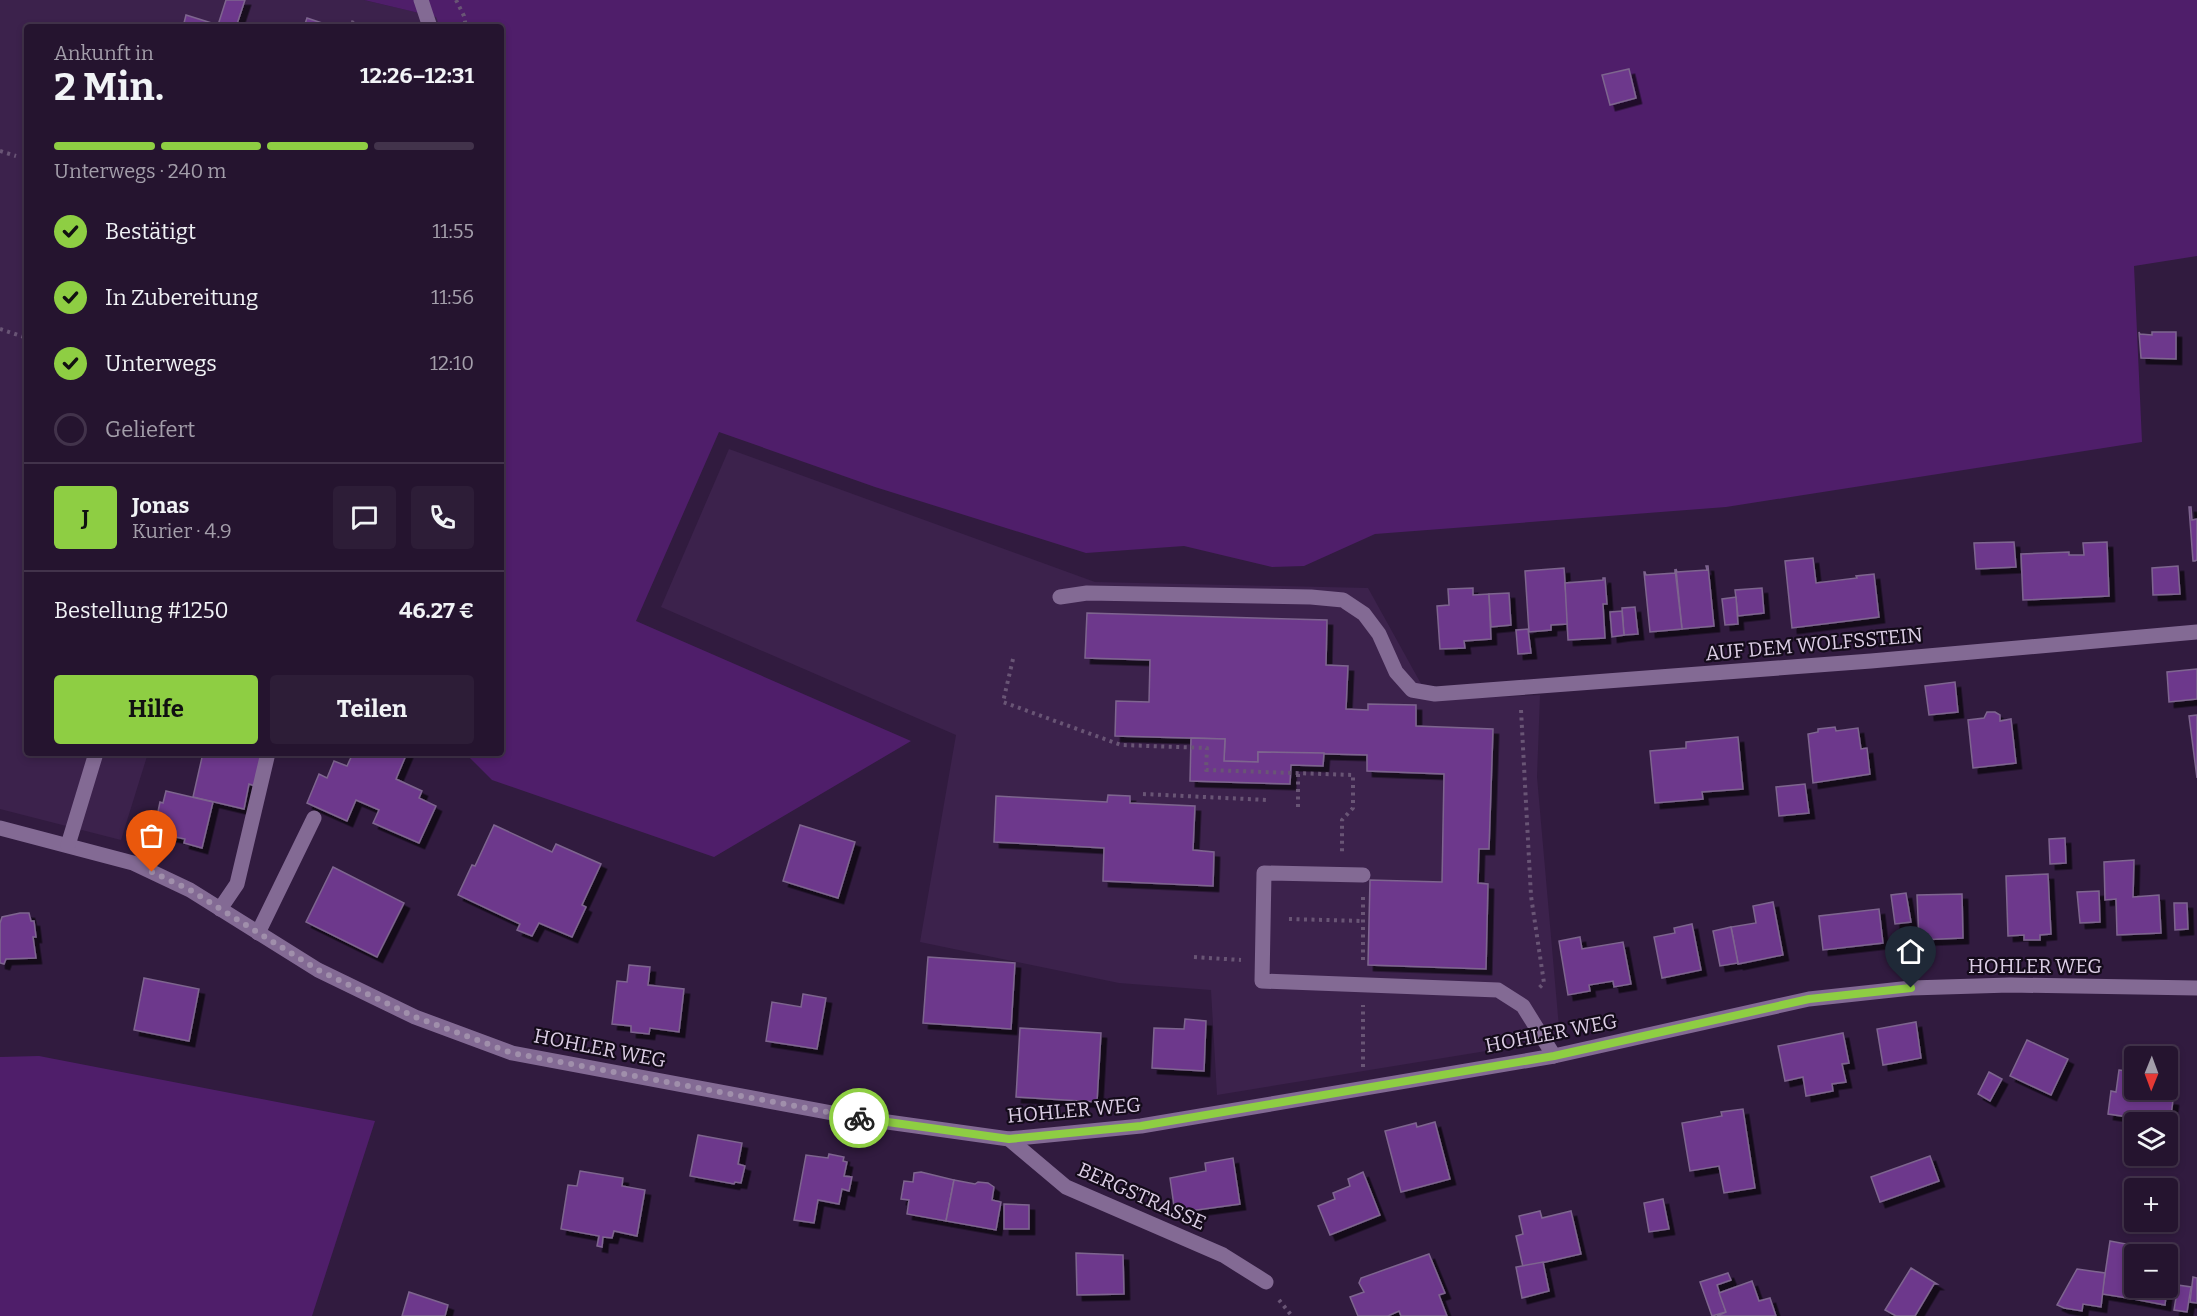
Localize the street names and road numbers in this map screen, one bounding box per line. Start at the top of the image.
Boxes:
street label: AUF DEM WOLFSSTEIN [1704,623,1924,665]
street label: HOHLER WEG [1968,954,2102,978]
street label: HOHLER WEG [1483,1008,1619,1058]
street label: HOHLER WEG [532,1023,668,1073]
street label: HOHLER WEG [1006,1092,1142,1128]
street label: BERGSTRASSE [1074,1157,1210,1235]

